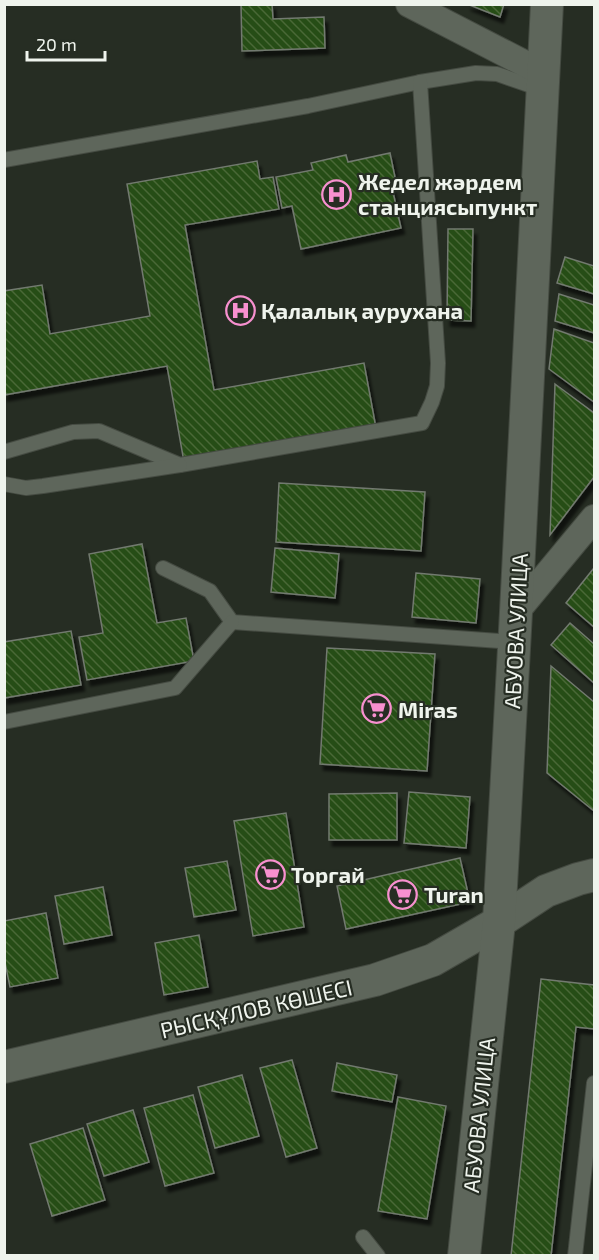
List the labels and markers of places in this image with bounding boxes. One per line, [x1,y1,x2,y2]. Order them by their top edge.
place label: Жедел жәрдем станциясыпункт [358,168,537,219]
hospital icon: Жедел жәрдем станциясыпункт [321,178,353,210]
hospital icon: Қалалық аурухана [224,294,256,326]
place label: Қалалық аурухана [261,297,463,323]
supermarket icon: Miras [361,693,393,725]
place label: Miras [398,696,458,722]
supermarket icon: Торгай [254,858,286,890]
place label: Торгай [291,861,365,887]
supermarket icon: Turan [387,878,419,910]
place label: Turan [424,881,484,907]

